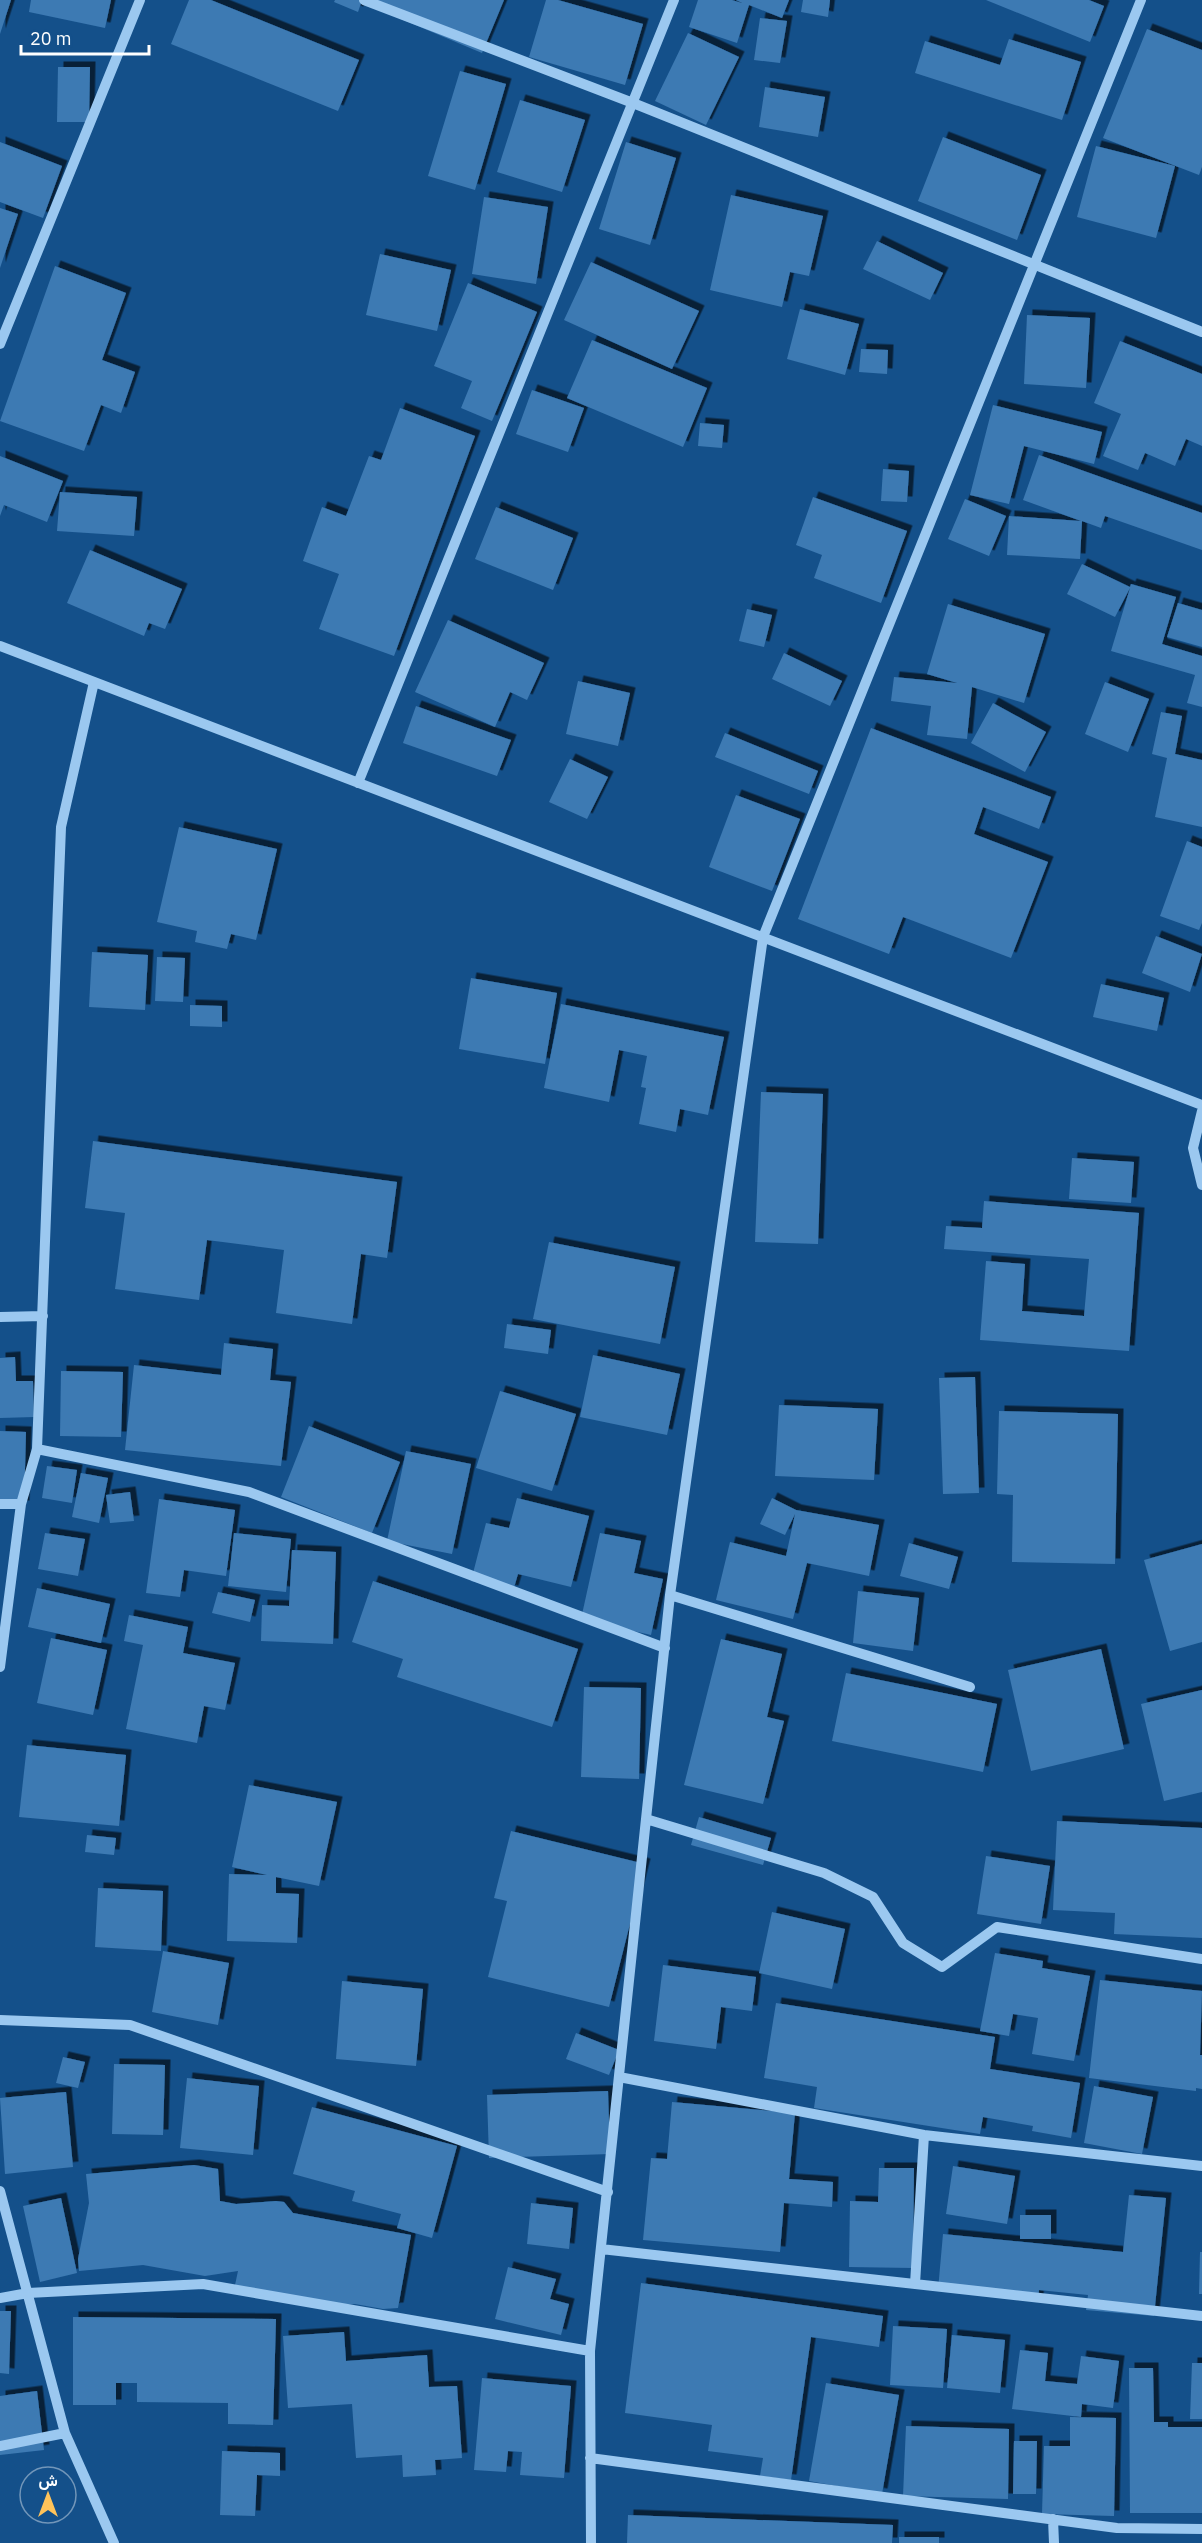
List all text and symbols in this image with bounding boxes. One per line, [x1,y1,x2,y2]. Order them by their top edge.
scale bar [21,18,148,56]
text: 20 m [30,27,72,50]
north arrow [18,2465,78,2525]
text: ش [38,2470,58,2490]

